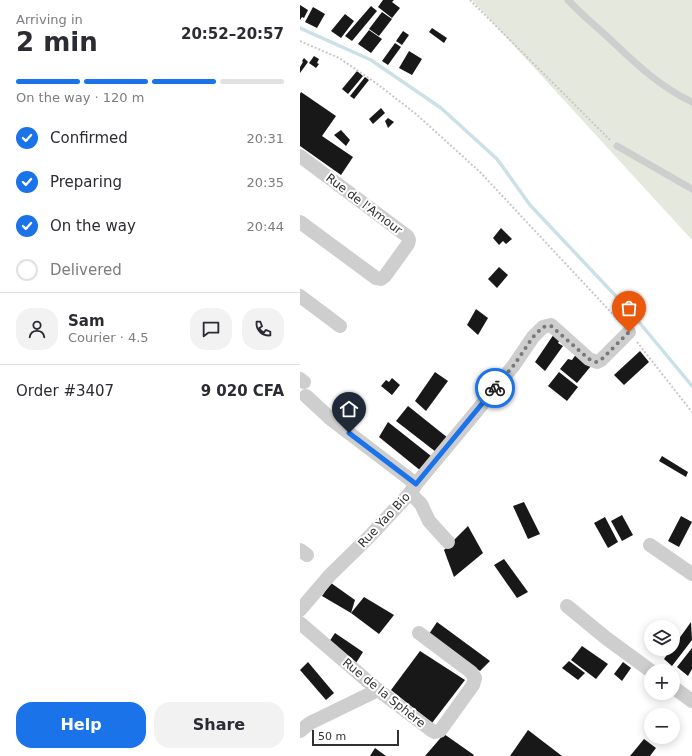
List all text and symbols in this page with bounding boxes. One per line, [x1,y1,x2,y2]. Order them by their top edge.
text: Arriving in [16,12,83,27]
text: 20:52–20:57 [181,25,284,43]
text: 2 min [16,27,98,57]
text: On the way · 120 m [16,90,144,105]
icon: check [16,127,38,149]
text: Confirmed [50,129,128,147]
text: 20:31 [247,131,284,146]
icon: check [16,171,38,193]
street label: Rue de l'Amour [323,171,405,237]
text: Preparing [50,173,122,191]
text: 20:35 [247,175,284,190]
icon: check [16,215,38,237]
text: On the way [50,217,136,235]
text: 20:44 [247,219,284,234]
text: Delivered [50,261,122,279]
pin [612,291,646,332]
icon: bag [618,297,640,319]
button: person [16,308,58,350]
button: chat [190,308,232,350]
button: phone [242,308,284,350]
text: Sam [68,312,105,330]
text: Courier · 4.5 [68,330,149,345]
courier [475,368,515,408]
icon: bike [484,377,506,399]
text: Order #3407 [16,382,114,400]
text: 9 020 CFA [201,382,284,400]
pin [332,392,366,433]
icon: home [338,398,360,420]
street label: Rue Yao Bio [355,490,413,550]
map controls [644,620,680,744]
button: layers [644,620,680,656]
street label: Rue de la Sphère [340,655,428,731]
button: + [644,664,680,700]
button: Help [16,702,146,748]
button: Share [154,702,284,748]
button: − [644,708,680,744]
scale bar [312,728,399,747]
text: 50 m [318,730,346,743]

